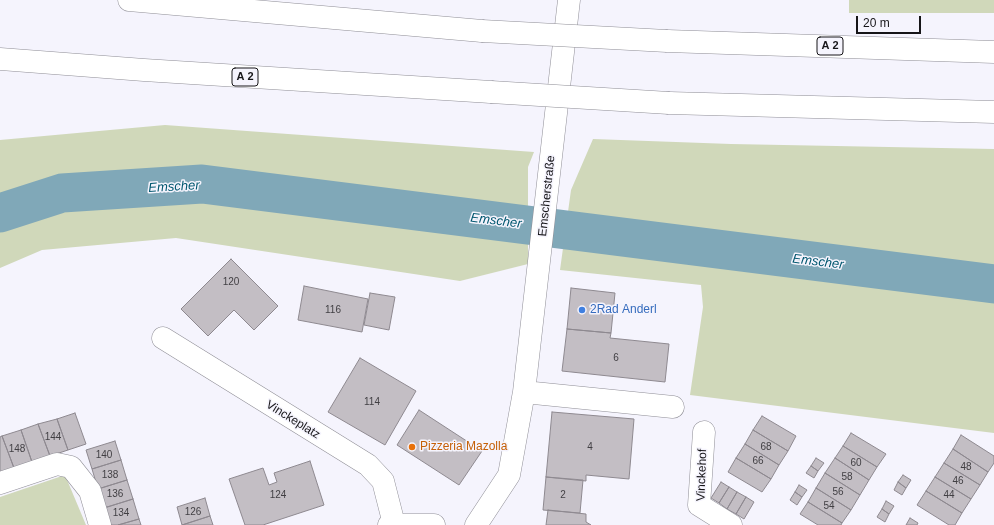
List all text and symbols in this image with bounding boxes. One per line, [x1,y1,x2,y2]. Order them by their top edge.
scale bar [858,8,923,34]
text: 20 m [863,16,890,30]
road number: A 2 [817,37,843,55]
road number: A 2 [232,68,258,86]
street label: Emscherstraße [536,155,558,237]
water label: Emscher [148,178,200,196]
water label: Emscher [470,210,522,232]
water label: Emscher [792,251,844,273]
house number: 120 [223,276,239,288]
place label: 2Rad Anderl [590,303,657,317]
house number: 116 [325,304,341,316]
marker: 2Rad Anderl [577,305,587,315]
house number: 6 [613,352,619,364]
house number: 114 [364,396,380,408]
street label: Vinckeplatz [263,398,323,442]
house number: 144 [45,431,61,443]
place label: Pizzeria Mazolla [420,440,507,454]
house number: 4 [587,441,593,453]
house number: 68 [760,441,772,453]
marker: Pizzeria Mazolla [407,442,417,452]
house number: 148 [9,443,25,455]
house number: 140 [96,449,112,461]
street label: Vinckehof [694,449,710,501]
house number: 66 [752,455,764,467]
house number: 60 [850,457,862,469]
house number: 48 [960,461,972,473]
house number: 138 [102,469,118,481]
house number: 58 [841,471,853,483]
house number: 46 [952,475,964,487]
house number: 56 [832,486,844,498]
house number: 136 [107,488,123,500]
house number: 124 [270,489,286,501]
house number: 2 [560,489,566,501]
house number: 44 [943,489,955,501]
house number: 54 [823,500,835,512]
house number: 126 [185,506,201,518]
house number: 134 [113,507,129,519]

